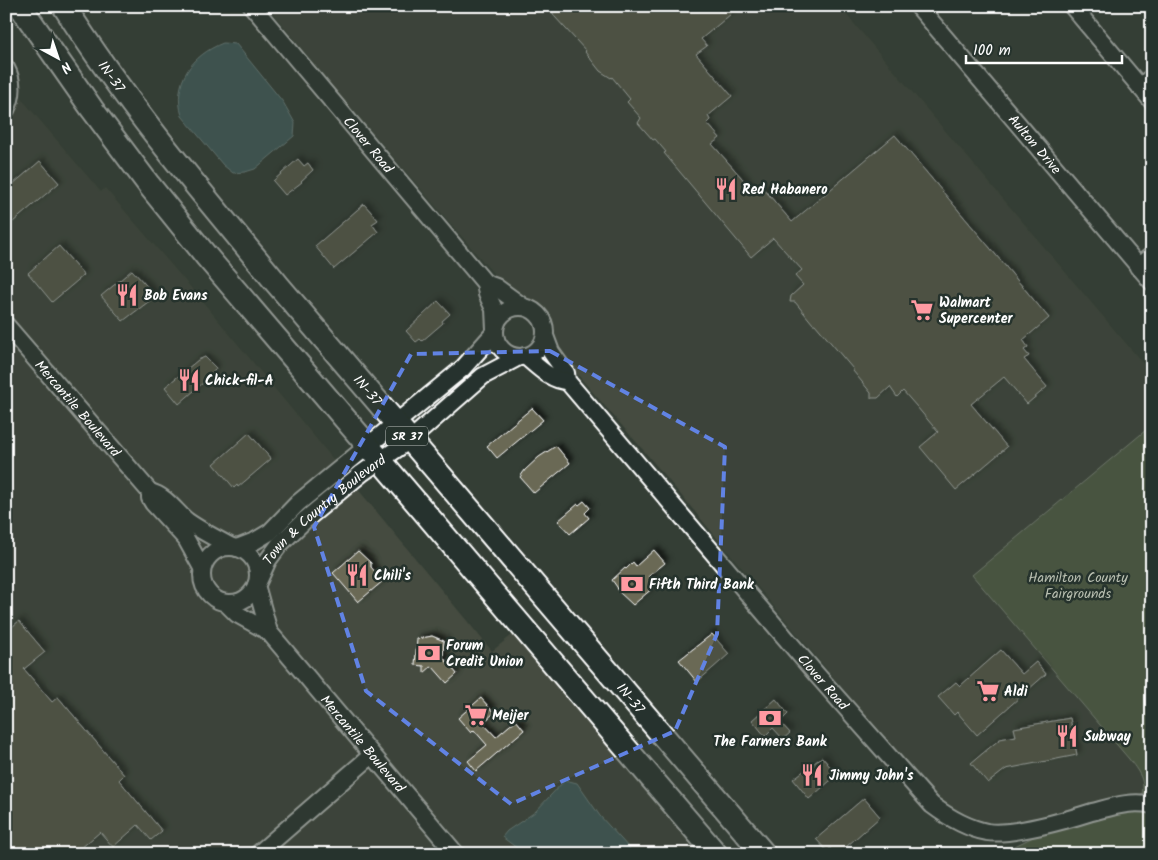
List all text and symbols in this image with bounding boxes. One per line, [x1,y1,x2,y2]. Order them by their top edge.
north arrow [32,32,82,82]
scale bar [966,32,1122,64]
text: 100 m [973,39,1011,63]
text: N [55,56,76,79]
street label: IN-37 [92,56,130,98]
street label: Aulton Drive [1002,110,1067,180]
street label: Clover Road [337,112,399,179]
restaurant icon: Red Habanero [713,176,739,202]
place label: Red Habanero [742,179,828,201]
restaurant icon: Bob Evans [114,282,140,308]
place label: Bob Evans [144,285,208,307]
place label: Walmart Supercenter [939,292,1014,330]
supermarket icon: Walmart Supercenter [909,297,935,323]
street label: Mercantile Boulevard [29,355,126,463]
restaurant icon: Chick-fil-A [176,367,202,393]
place label: Chick-fil-A [205,370,274,392]
street label: IN-37 [347,370,387,411]
road number: SR 37 [386,426,428,446]
street label: Town & Country Boulevard [258,449,392,570]
restaurant icon: Chili's [344,562,370,588]
place label: Chili's [374,565,412,587]
park label: Hamilton County Fairgrounds [1028,567,1128,605]
bank icon: Fifth Third Bank [619,571,645,597]
place label: Fifth Third Bank [649,574,755,596]
place label: Forum Credit Union [446,635,524,673]
bank icon: Forum Credit Union [416,640,442,666]
street label: Clover Road [791,649,854,716]
street label: IN-37 [610,678,650,719]
supermarket icon: Aldi [975,678,1001,704]
place label: Aldi [1004,681,1028,703]
street label: Mercantile Boulevard [314,690,411,799]
supermarket icon: Meijer [463,702,489,728]
place label: Meijer [492,705,530,727]
bank icon: The Farmers Bank [757,705,783,731]
restaurant icon: Subway [1054,723,1080,749]
place label: Subway [1084,726,1132,748]
place label: The Farmers Bank [713,731,828,753]
restaurant icon: Jimmy John's [799,762,825,788]
place label: Jimmy John's [829,765,914,787]

